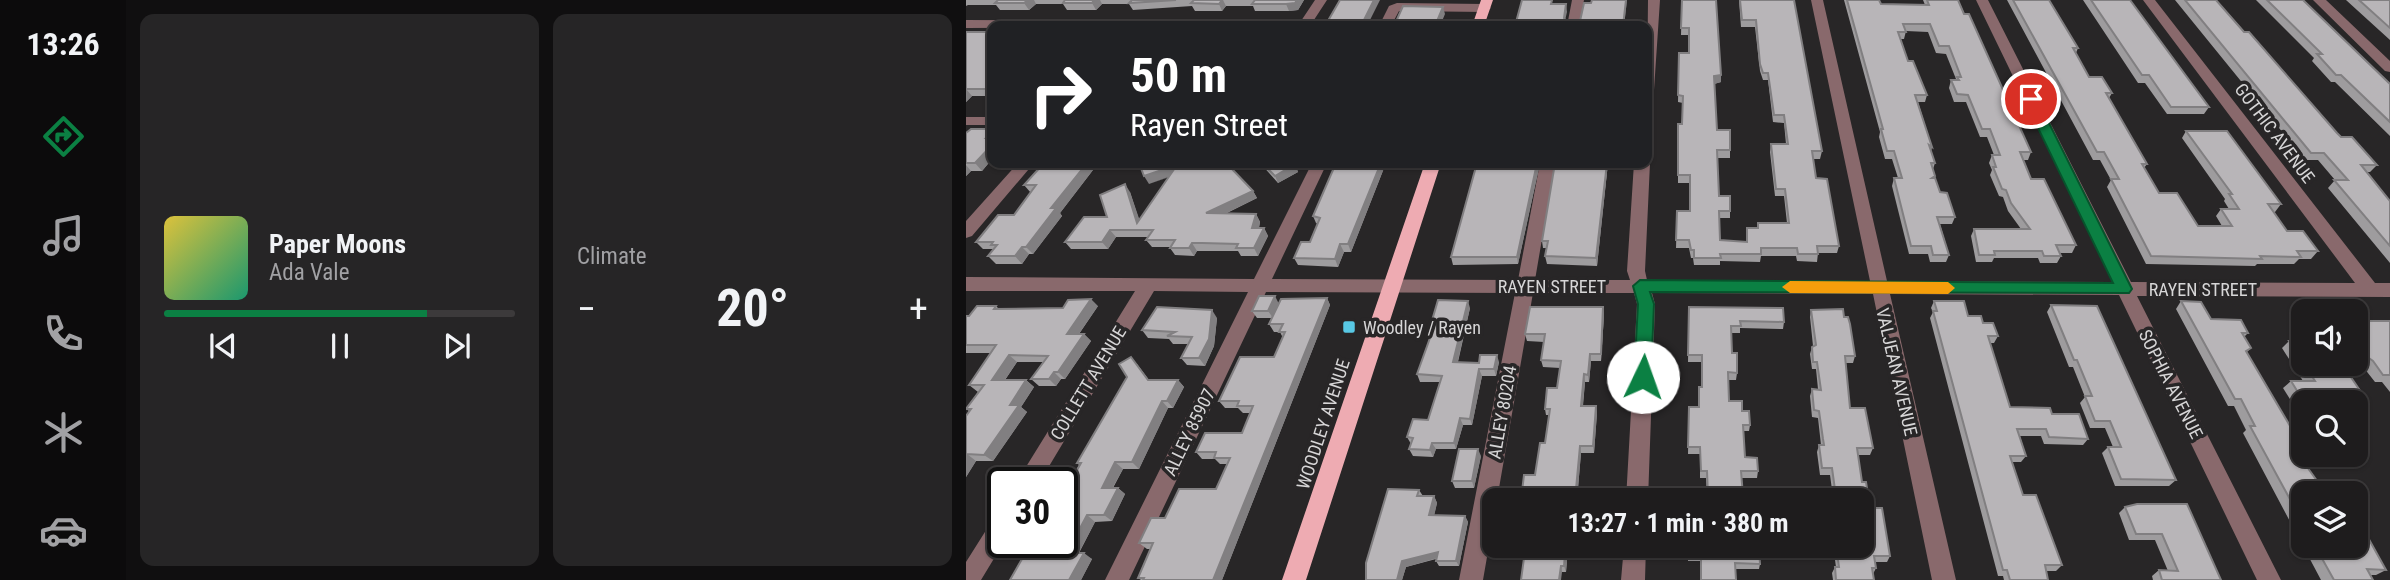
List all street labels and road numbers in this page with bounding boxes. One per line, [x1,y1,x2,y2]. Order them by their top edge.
street label: GOTHIC AVENUE [2231,79,2319,187]
street label: RAYEN STREET [1498,276,1606,297]
street label: RAYEN STREET [2149,279,2257,300]
street label: VALJEAN AVENUE [1872,306,1922,438]
street label: COLLETT AVENUE [1046,322,1130,444]
street label: SOPHIA AVENUE [2135,326,2207,442]
street label: WOODLEY AVENUE [1292,356,1354,492]
street label: ALLEY 80204 [1483,364,1521,460]
street label: ALLEY 85907 [1159,385,1219,479]

